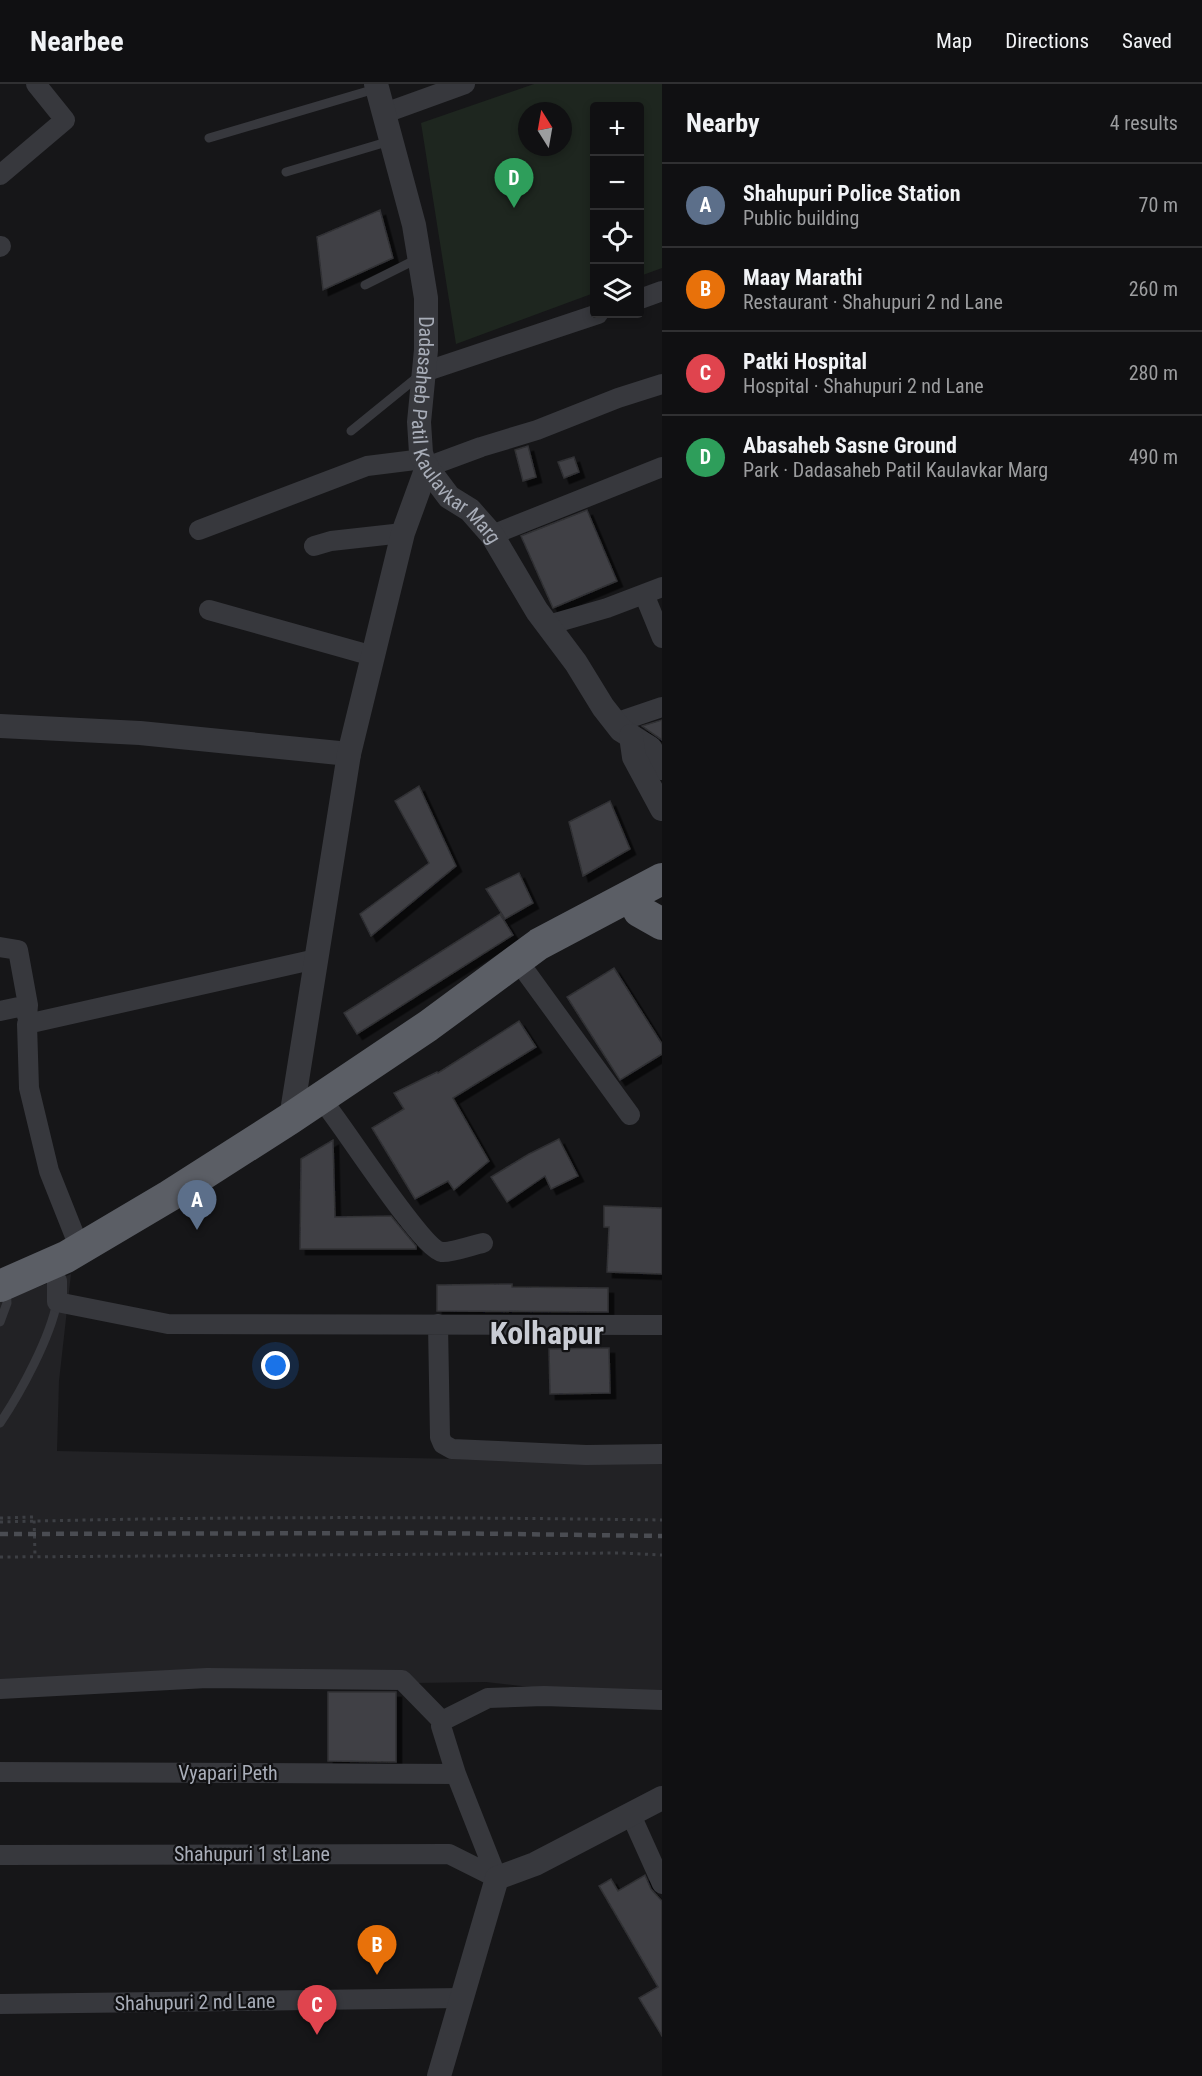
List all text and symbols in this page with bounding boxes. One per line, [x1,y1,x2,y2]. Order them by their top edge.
text: Nearbee [30,25,124,58]
text: Map [936,29,972,53]
text: Directions [1005,29,1089,53]
text: Saved [1122,29,1172,53]
north arrow [518,102,572,156]
map controls [590,102,644,318]
button: + [590,102,644,156]
text: Nearby [686,108,760,138]
text: 4 results [1110,111,1178,135]
button: − [590,156,644,210]
pin: D [494,158,534,208]
text: Shahupuri Police Station [743,181,960,206]
text: A [700,193,711,217]
text: 70 m [1139,193,1178,217]
text: Public building [743,206,859,230]
button: locate [590,210,644,264]
button: layers [590,264,644,318]
text: Maay Marathi [743,265,863,290]
text: B [700,277,711,301]
text: 260 m [1129,277,1178,301]
text: Restaurant · Shahupuri 2 nd Lane [743,290,1003,314]
street label: Dadasaheb Patil Kaulavkar Marg [407,316,506,548]
text: Patki Hospital [743,349,867,374]
text: C [700,361,711,385]
text: 280 m [1129,361,1178,385]
text: Hospital · Shahupuri 2 nd Lane [743,374,984,398]
text: Abasaheb Sasne Ground [743,433,957,458]
text: D [700,445,711,469]
text: 490 m [1129,445,1178,469]
text: Park · Dadasaheb Patil Kaulavkar Marg [743,458,1048,482]
pin: A [178,1180,216,1230]
district label: Kolhapur [490,1314,604,1352]
your location [261,1351,290,1380]
street label: Vyapari Peth [178,1761,278,1785]
street label: Shahupuri 1 st Lane [174,1842,330,1866]
pin: B [358,1926,397,1975]
pin: C [298,1986,336,2035]
street label: Shahupuri 2 nd Lane [115,1989,275,2015]

